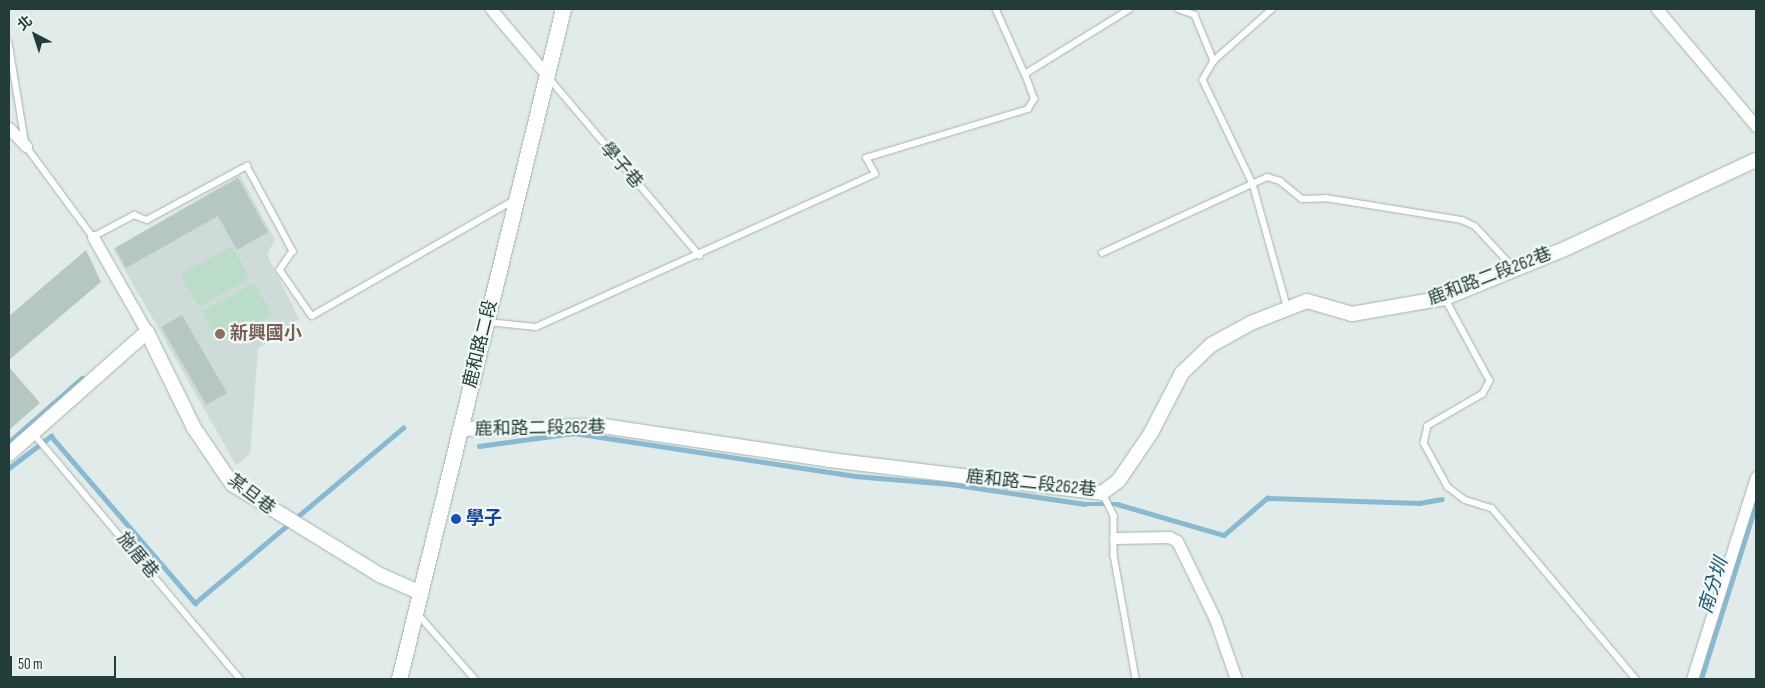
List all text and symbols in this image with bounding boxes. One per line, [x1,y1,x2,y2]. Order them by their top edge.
north arrow [10,10,60,60]
text: 北 [14,12,36,34]
street label: 學子巷 [595,139,647,193]
street label: 鹿和路二段262巷 [1425,243,1555,311]
street label: 鹿和路二段 [460,298,502,390]
place label: 新興國小 [230,323,302,345]
marker: 新興國小 [214,328,226,340]
street label: 鹿和路二段262巷 [474,417,606,441]
street label: 鹿和路二段262巷 [965,466,1097,502]
street label: 某旦巷 [223,470,279,520]
place label: 學子 [466,508,502,530]
marker: 學子 [450,513,462,525]
street label: 施厝巷 [111,528,163,584]
water label: 南分圳 [1695,555,1733,617]
scale bar [12,646,119,678]
text: 50 m [18,655,43,674]

